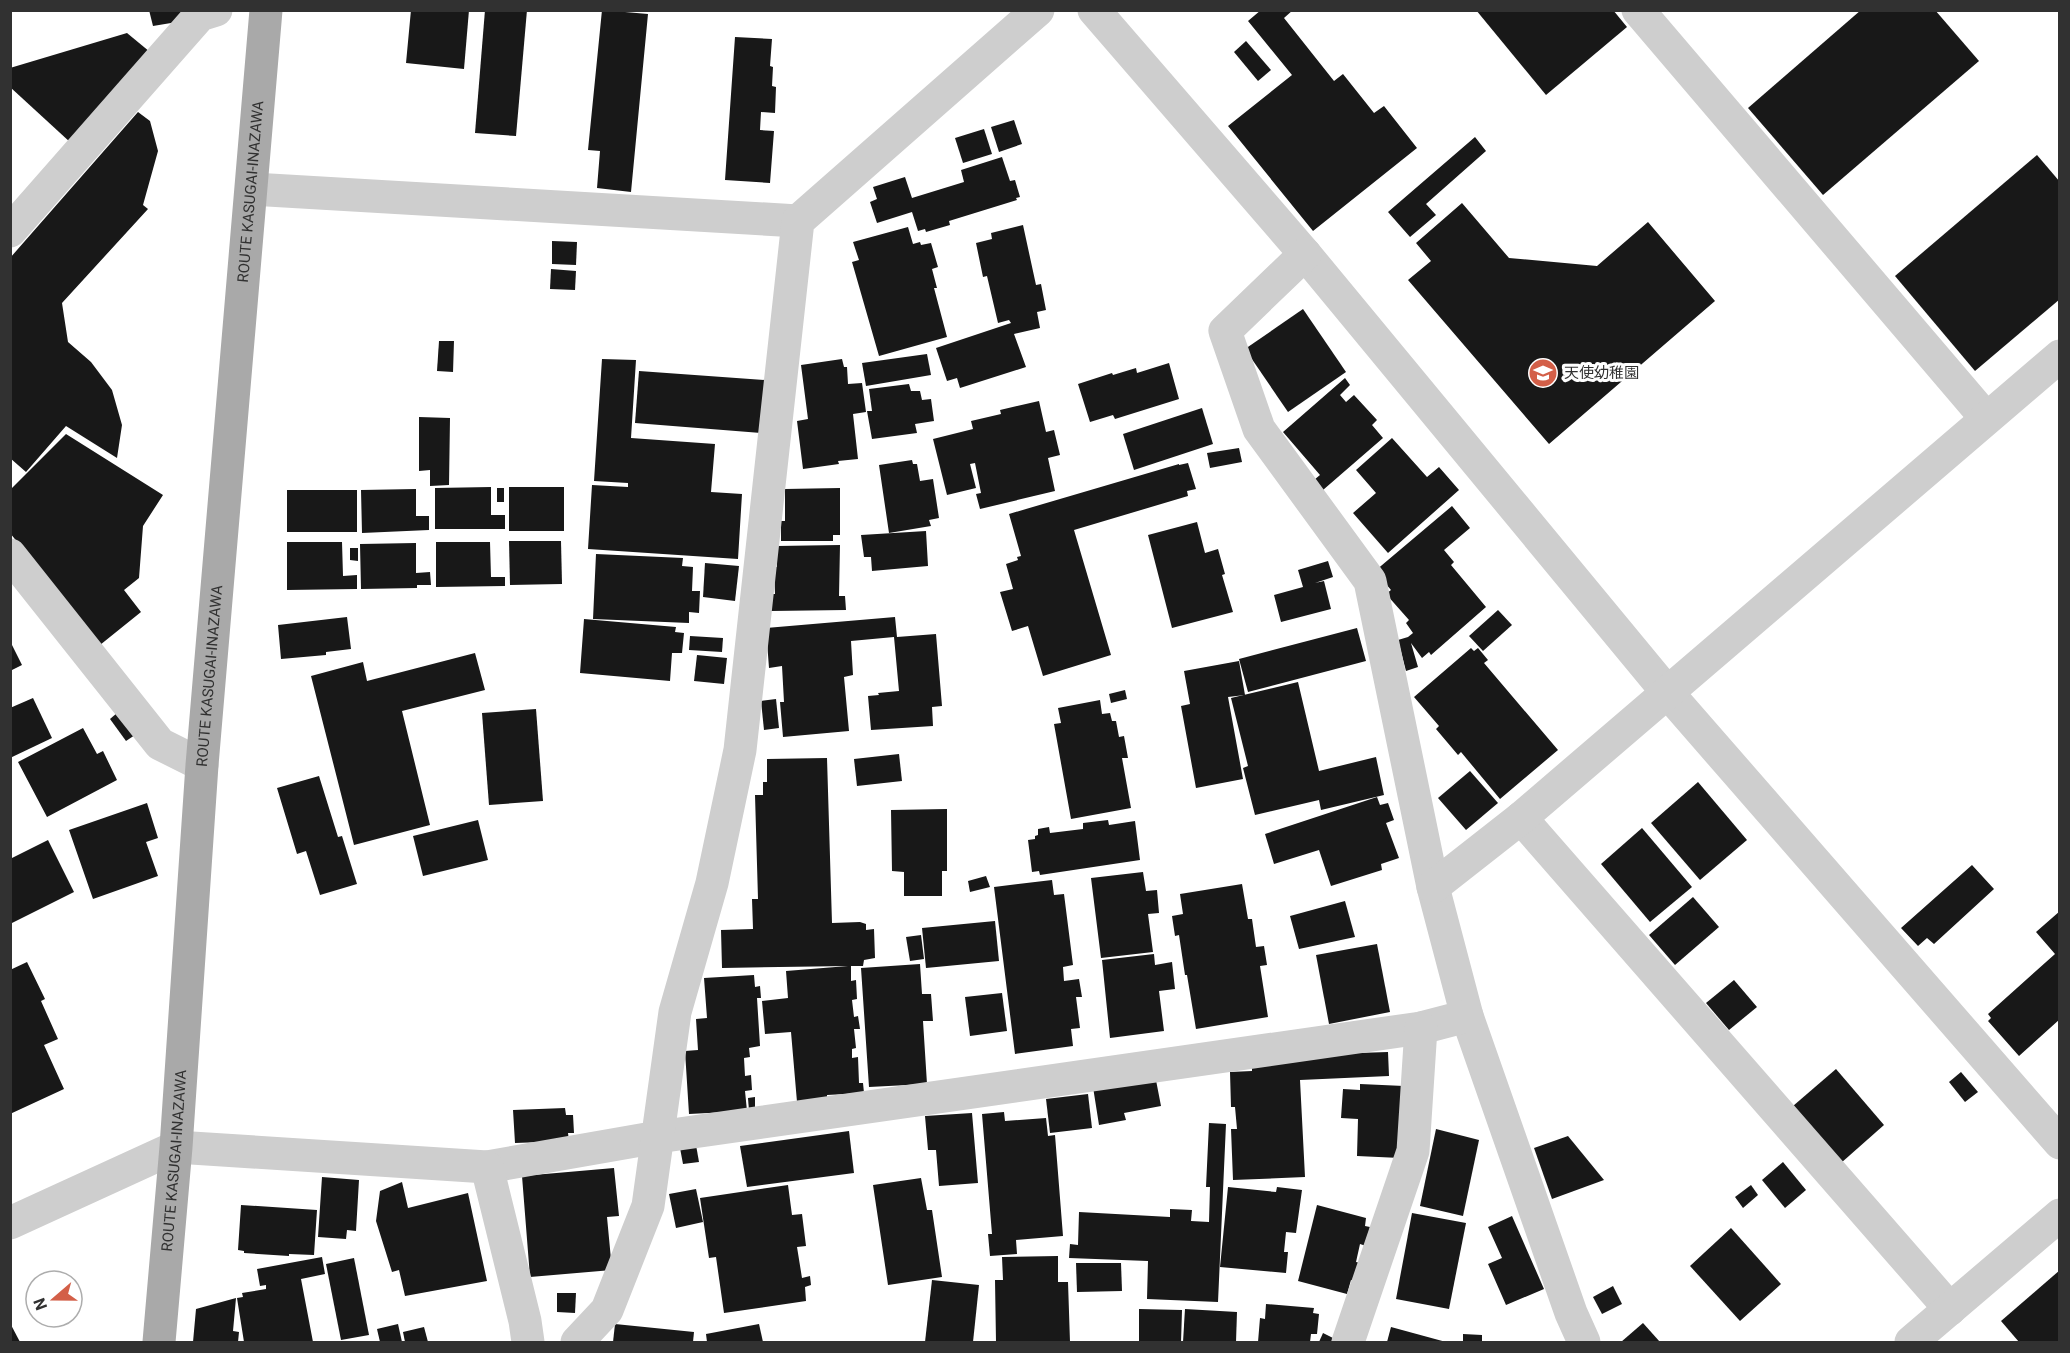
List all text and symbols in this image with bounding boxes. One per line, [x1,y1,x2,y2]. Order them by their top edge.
street label: ROUTE KASUGAI-INAZAWA [234,100,267,283]
school or university icon: 天使幼稚園 [1527,357,1559,389]
place label: 天使幼稚園 [1564,364,1639,382]
street label: ROUTE KASUGAI-INAZAWA [193,584,226,768]
street label: ROUTE KASUGAI-INAZAWA [158,1069,190,1252]
north arrow [24,1269,84,1329]
text: N [30,1295,51,1313]

